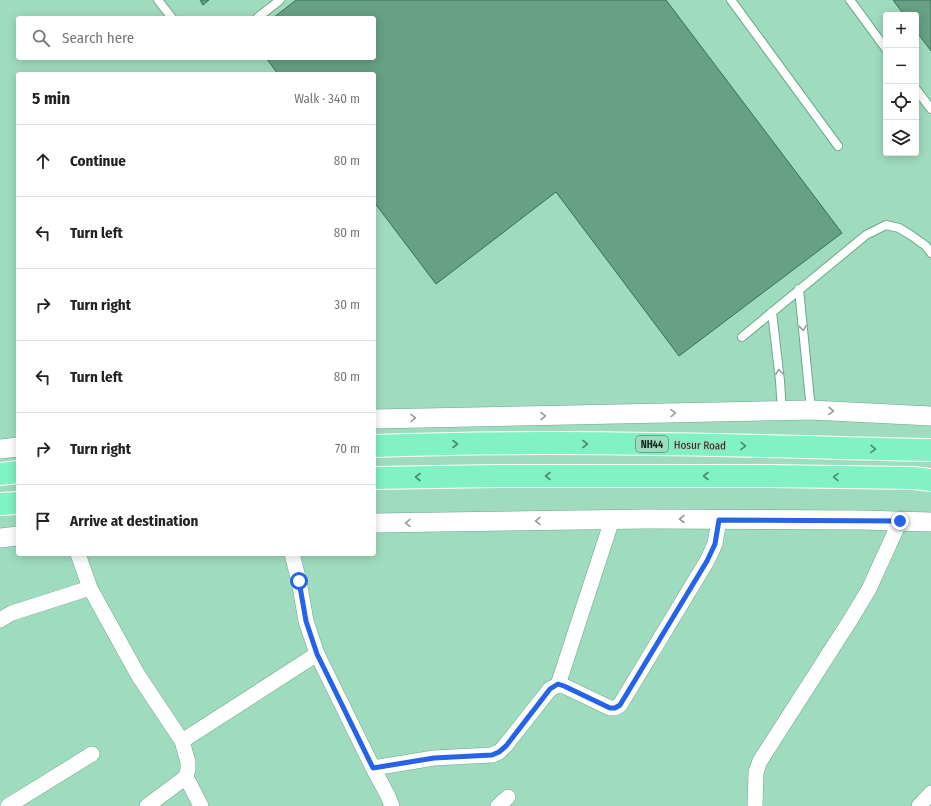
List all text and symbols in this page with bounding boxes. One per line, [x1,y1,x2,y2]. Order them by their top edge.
map controls [883,12,919,156]
button: + [883,12,919,48]
search box [16,16,376,60]
icon: search [30,27,52,49]
text: Search here [62,29,134,47]
button: − [883,48,919,84]
button: locate [883,84,919,120]
text: 5 min [32,88,70,109]
text: Walk · 340 m [294,91,360,106]
button: layers [883,120,919,156]
icon: ahead [32,150,54,172]
text: Continue [70,152,126,170]
text: 80 m [334,153,360,168]
icon: left [32,222,54,244]
text: Turn left [70,224,123,242]
text: 80 m [334,225,360,240]
icon: right [32,294,54,316]
text: Turn right [70,296,131,314]
text: 30 m [334,297,360,312]
one-way arrow [798,325,807,331]
icon: left [32,366,54,388]
text: Turn left [70,368,123,386]
text: 80 m [334,369,360,384]
one-way arrow [775,369,784,375]
one-way arrow [828,406,834,415]
one-way arrow [670,409,676,417]
one-way arrow [540,411,546,420]
one-way arrow [410,414,416,422]
road number: NH44 [636,436,668,452]
icon: right [32,438,54,460]
street label: Hosur Road [674,439,726,452]
text: Turn right [70,440,131,458]
one-way arrow [452,440,458,448]
one-way arrow [582,440,588,448]
text: 70 m [335,441,360,456]
one-way arrow [740,442,746,450]
one-way arrow [870,445,876,453]
one-way arrow [545,472,551,480]
one-way arrow [703,472,709,480]
one-way arrow [415,473,421,481]
one-way arrow [833,473,839,481]
icon: arrive [32,510,54,532]
text: Arrive at destination [70,512,198,530]
route end [891,512,909,530]
one-way arrow [679,515,685,523]
one-way arrow [535,517,541,525]
one-way arrow [405,519,411,527]
route start [290,572,308,590]

